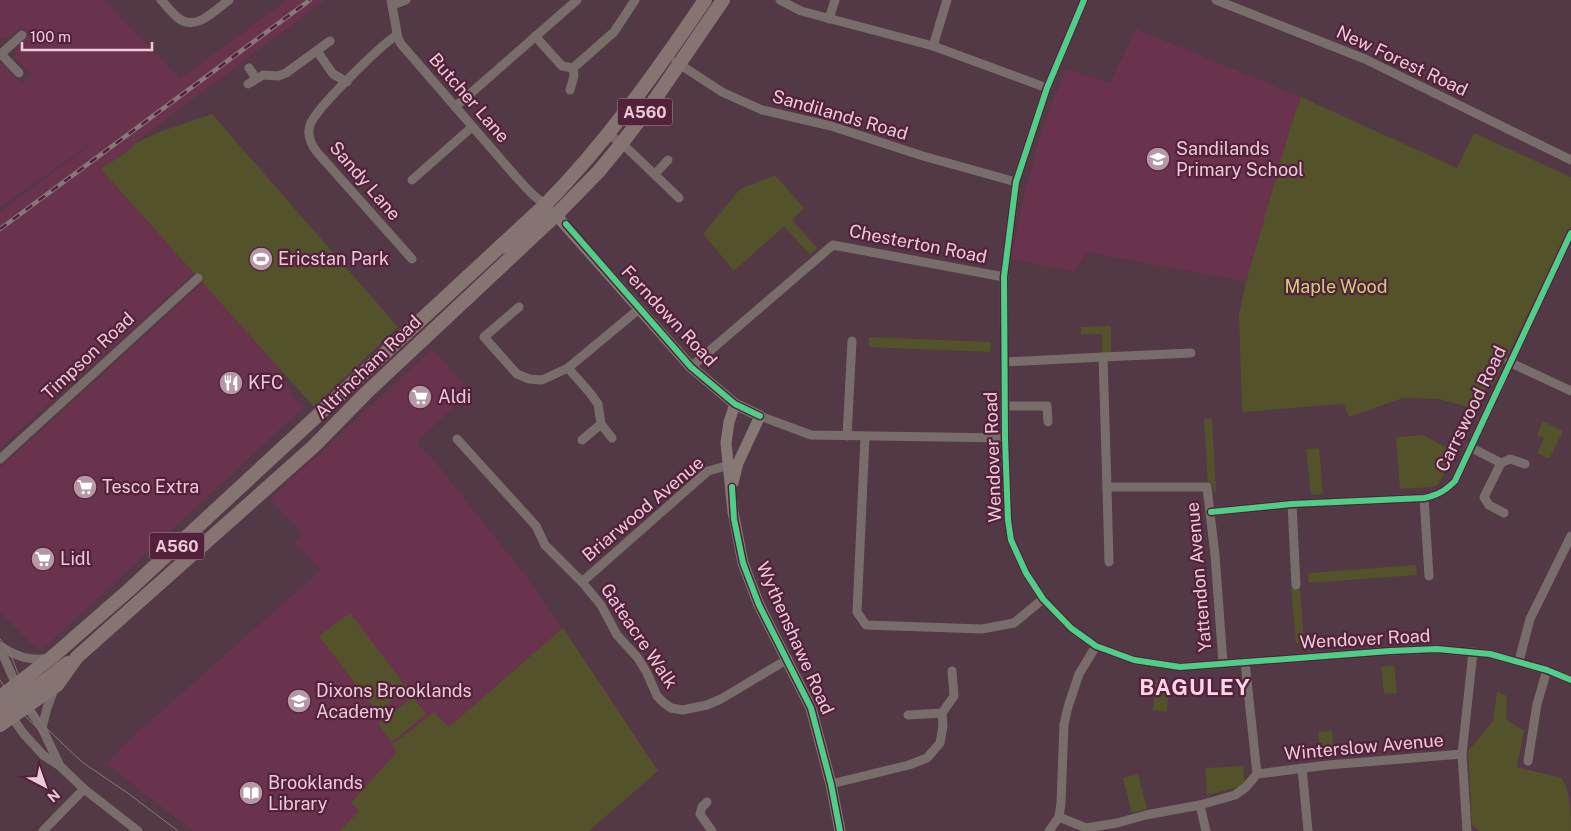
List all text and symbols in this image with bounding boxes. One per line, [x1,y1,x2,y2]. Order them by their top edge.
scale bar [22,20,152,52]
street label: New Forest Road [1333,21,1471,100]
text: 100 m [30,28,71,45]
street label: Butcher Lane [425,49,514,147]
street label: Sandilands Road [770,85,910,144]
road number: A560 [618,98,672,125]
street label: Sandy Lane [325,137,405,224]
place label: Sandilands Primary School [1176,138,1304,180]
school or university icon: Sandilands Primary School [1145,146,1171,172]
street label: Chesterton Road [847,220,989,267]
sports icon: Ericstan Park [248,246,274,272]
place label: Ericstan Park [278,248,389,269]
street label: Ferndown Road [617,261,721,370]
park label: Maple Wood [1284,276,1388,297]
street label: Timpson Road [37,308,138,404]
street label: Altrincham Road [310,311,425,423]
street label: Carrswood Road [1431,342,1510,475]
restaurant icon: KFC [218,370,244,396]
place label: KFC [248,372,283,393]
supermarket icon: Aldi [407,384,433,410]
place label: Aldi [438,386,471,407]
street label: Wendover Road [980,391,1005,523]
street label: Briarwood Avenue [578,452,708,565]
supermarket icon: Tesco Extra [72,474,98,500]
place label: Tesco Extra [102,476,199,497]
street label: Yattendon Avenue [1181,501,1216,653]
road number: A560 [150,532,204,560]
supermarket icon: Lidl [30,546,56,572]
place label: Lidl [60,548,91,569]
street label: Wythenshawe Road [752,558,839,717]
street label: Gateacre Walk [597,579,682,692]
street label: Wendover Road [1299,625,1431,652]
district label: BAGULEY [1139,674,1251,700]
place label: Dixons Brooklands Academy [316,680,472,722]
school or university icon: Dixons Brooklands Academy [286,688,312,714]
street label: Winterslow Avenue [1283,729,1445,764]
north arrow [20,761,70,811]
place label: Brooklands Library [268,772,363,814]
library icon: Brooklands Library [238,780,264,806]
text: N [44,786,63,805]

